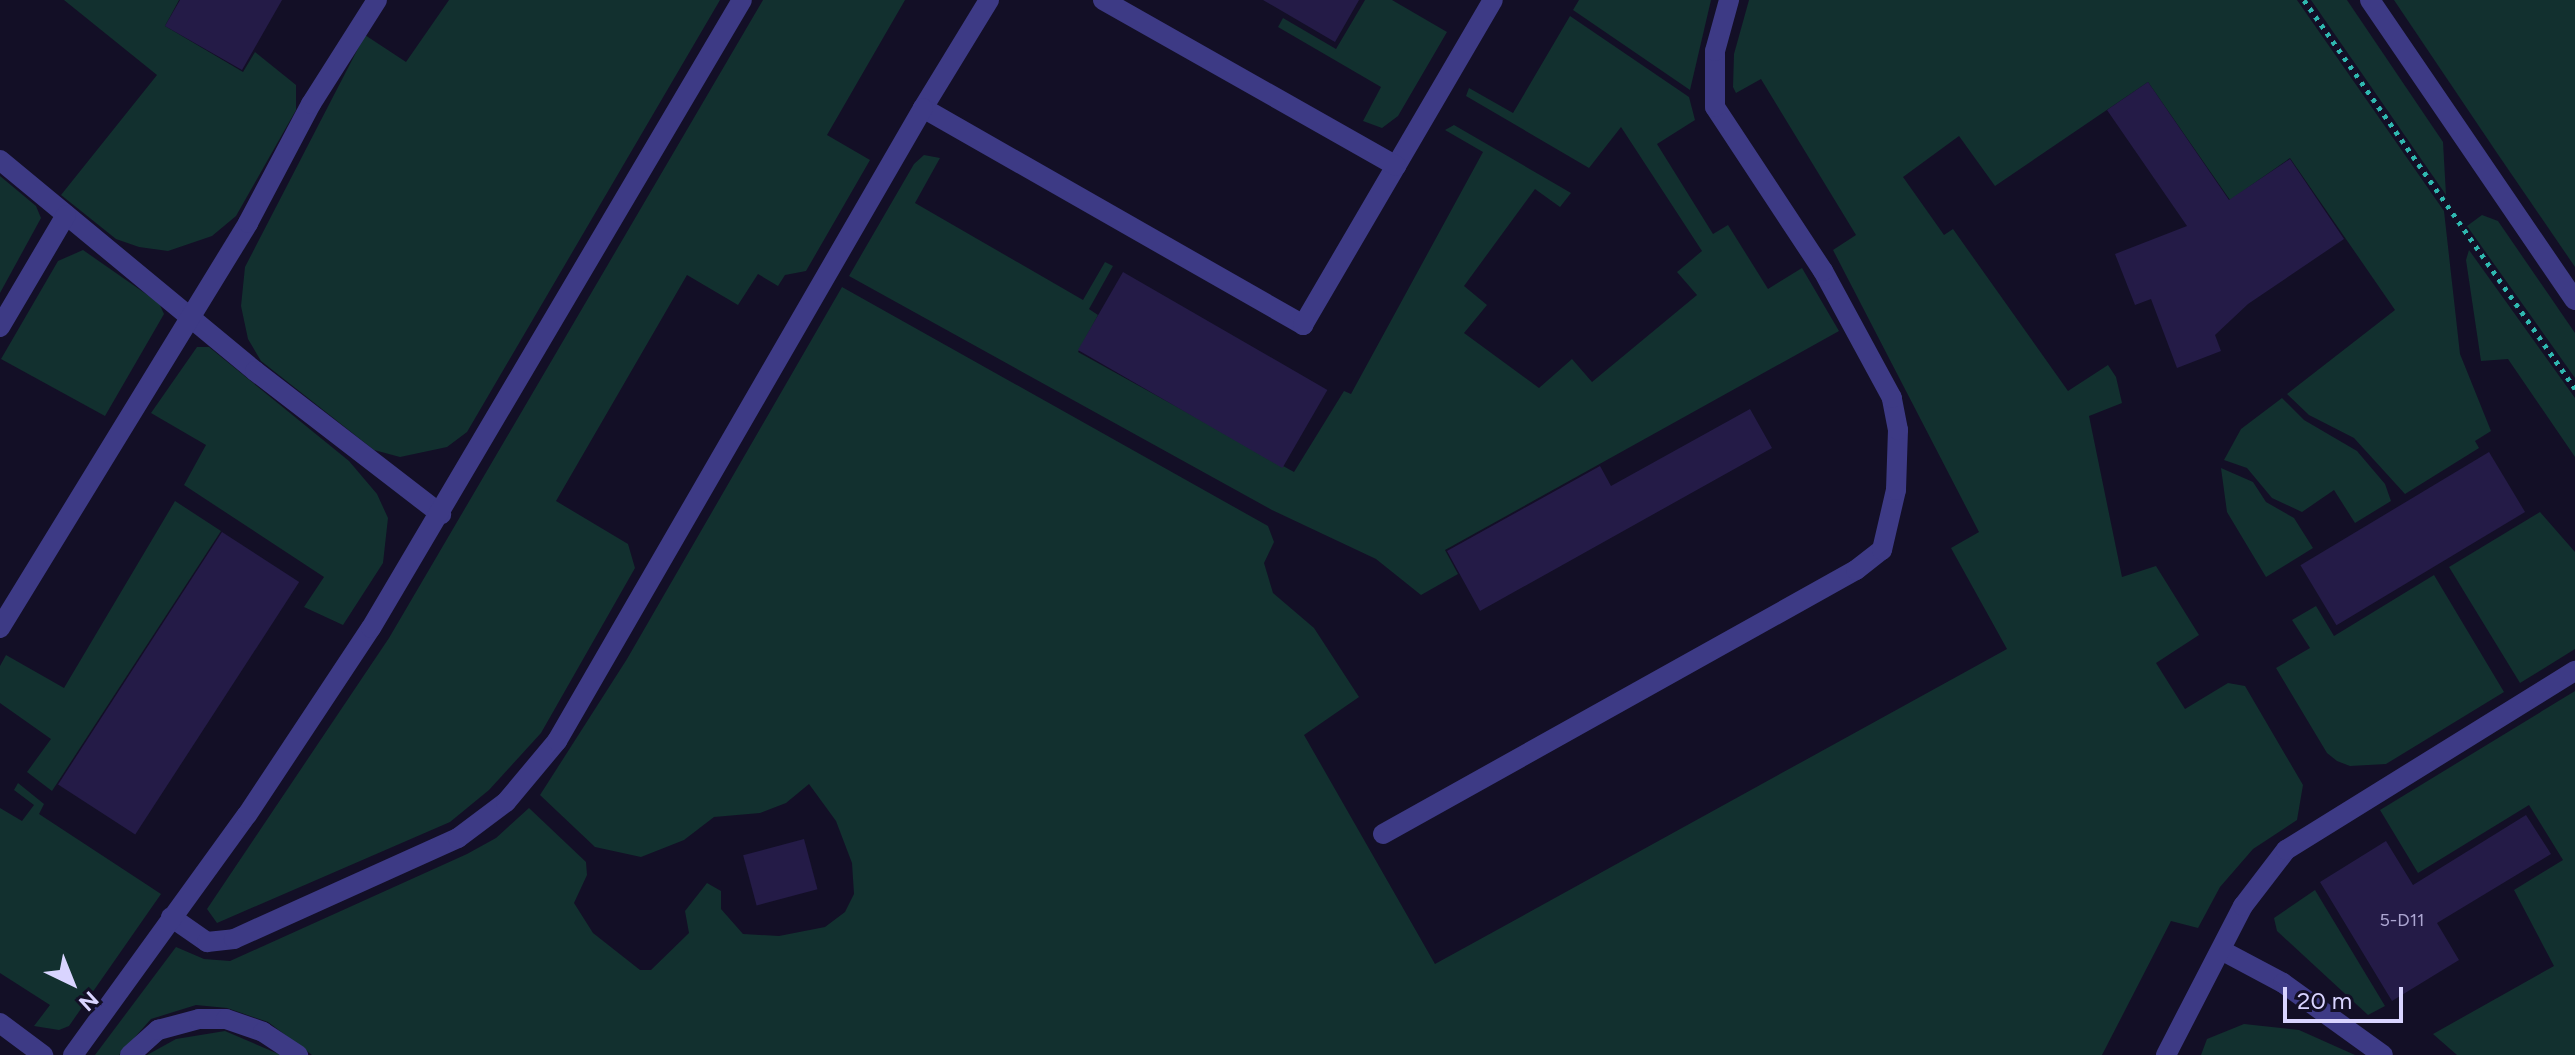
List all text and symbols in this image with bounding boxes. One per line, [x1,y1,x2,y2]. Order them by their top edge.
house number: 5-D11 [2379,909,2425,931]
north arrow [32,943,112,1023]
scale bar [2287,971,2407,1021]
text: N [73,985,104,1017]
text: 20 m [2297,986,2352,1015]

